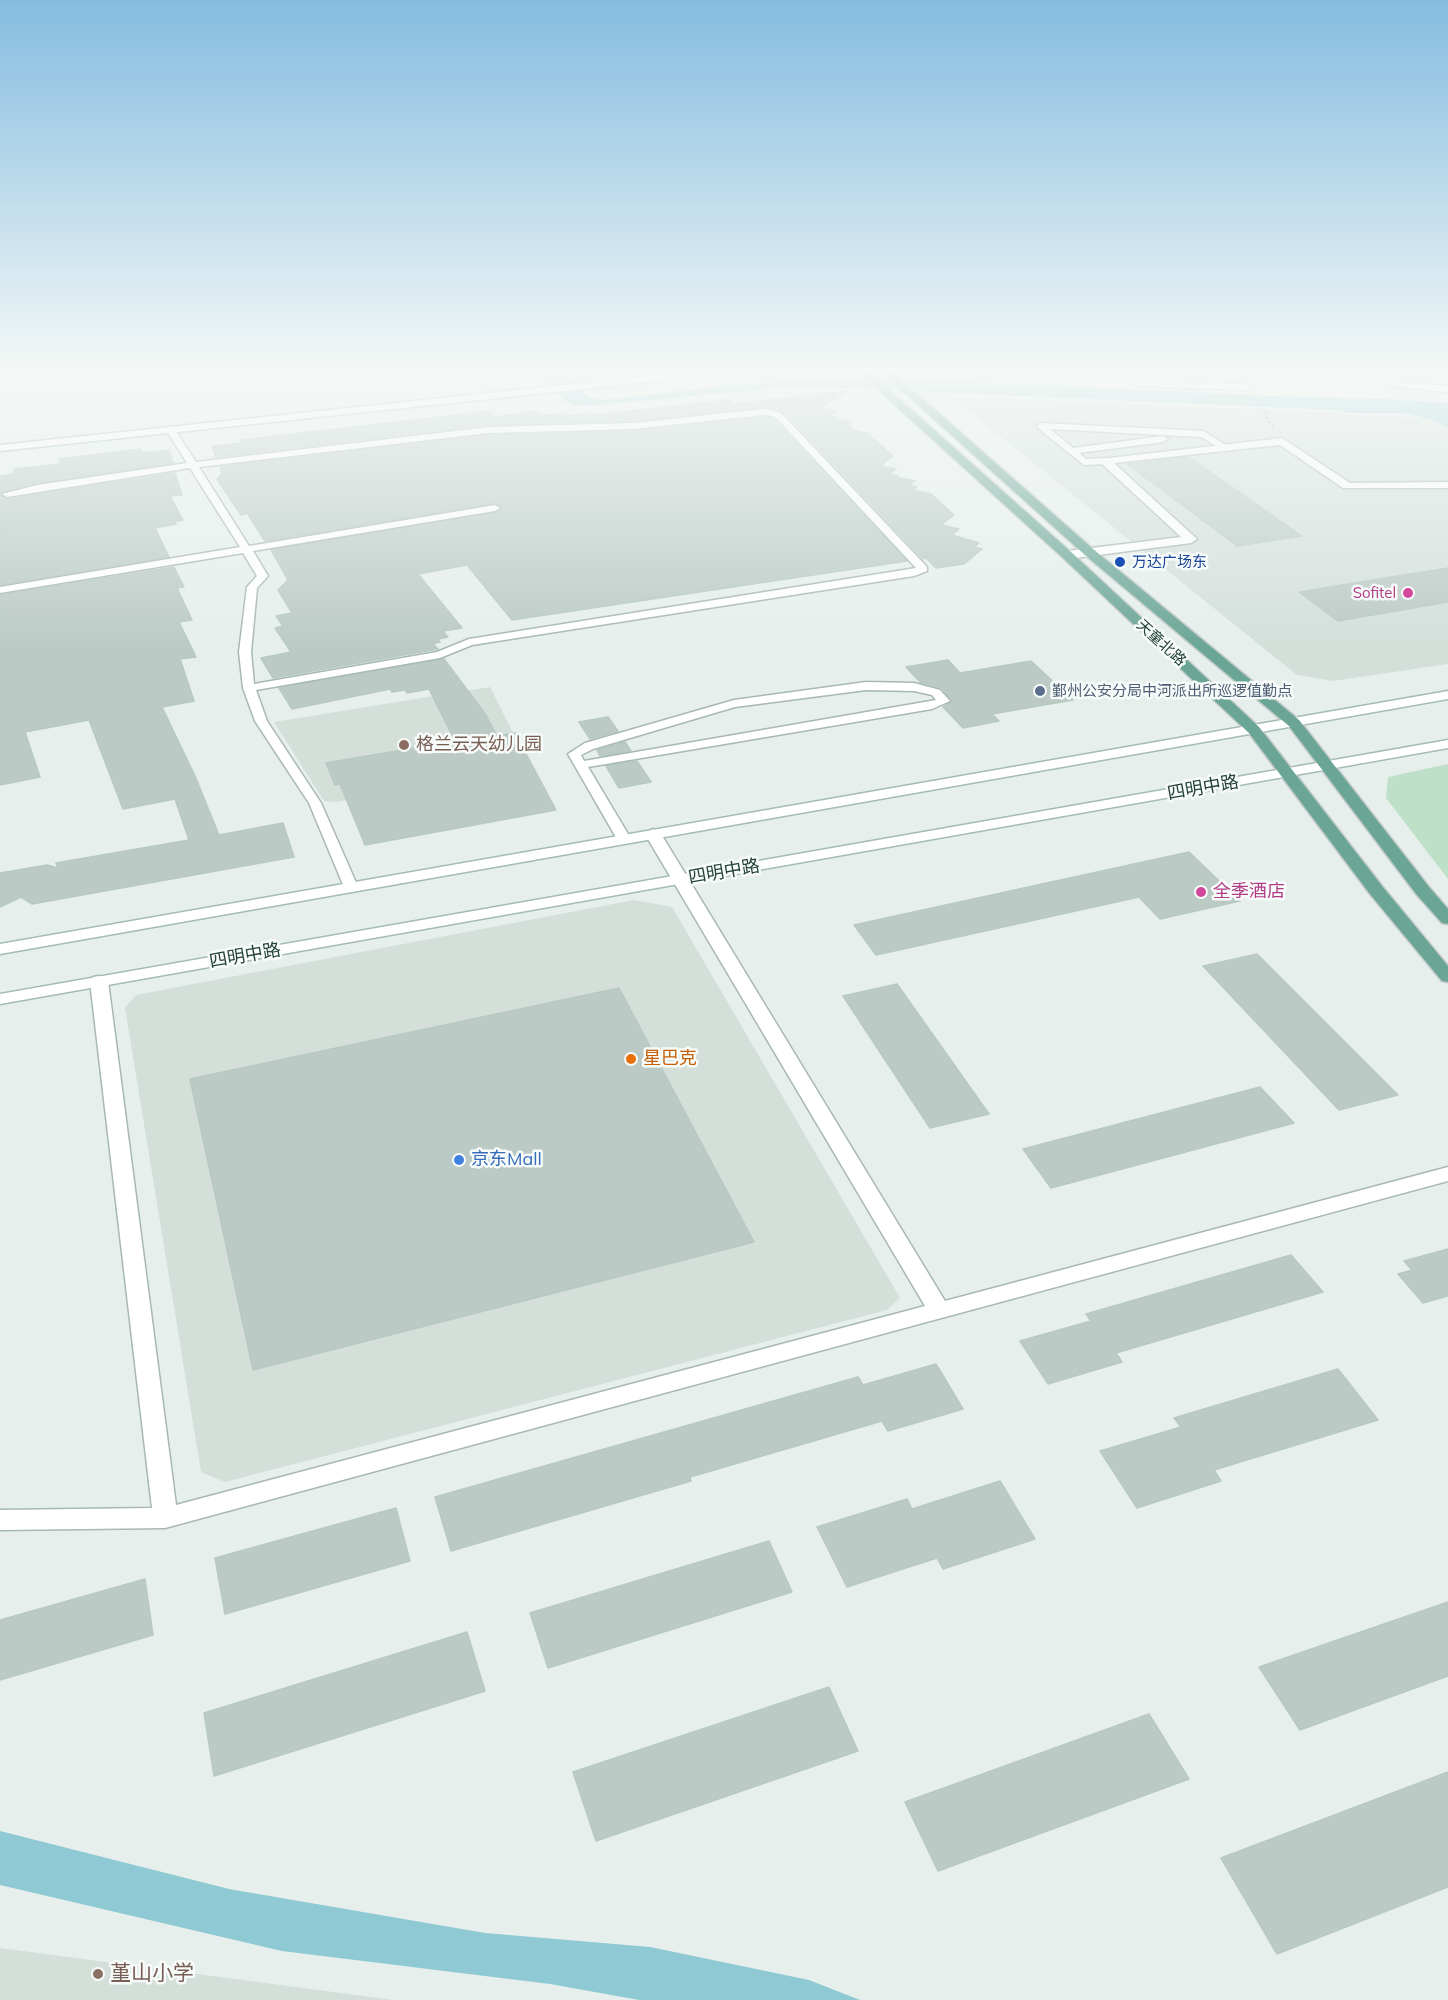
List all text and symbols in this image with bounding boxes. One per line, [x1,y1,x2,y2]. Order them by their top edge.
place label: 万达广场东 [1132,553,1207,571]
marker: 万达广场东 [1113,555,1127,569]
place label: Sofitel [1353,584,1396,602]
marker: Sofitel [1401,586,1415,600]
street label: 天童北路 [1133,616,1189,670]
place label: 鄞州公安分局中河派出所巡逻值勤点 [1052,682,1292,700]
marker: 鄞州公安分局中河派出所巡逻值勤点 [1033,684,1047,698]
place label: 格兰云天幼儿园 [416,734,542,756]
marker: 格兰云天幼儿园 [397,738,411,752]
street label: 四明中路 [1166,771,1240,805]
street label: 四明中路 [687,855,761,889]
place label: 全季酒店 [1213,881,1285,903]
marker: 全季酒店 [1194,885,1208,899]
street label: 四明中路 [208,939,282,973]
place label: 星巴克 [643,1048,697,1070]
marker: 星巴克 [624,1052,638,1066]
place label: 京东Mall [471,1149,542,1171]
marker: 京东Mall [452,1153,466,1167]
place label: 堇山小学 [110,1961,194,1987]
marker: 堇山小学 [91,1967,105,1981]

